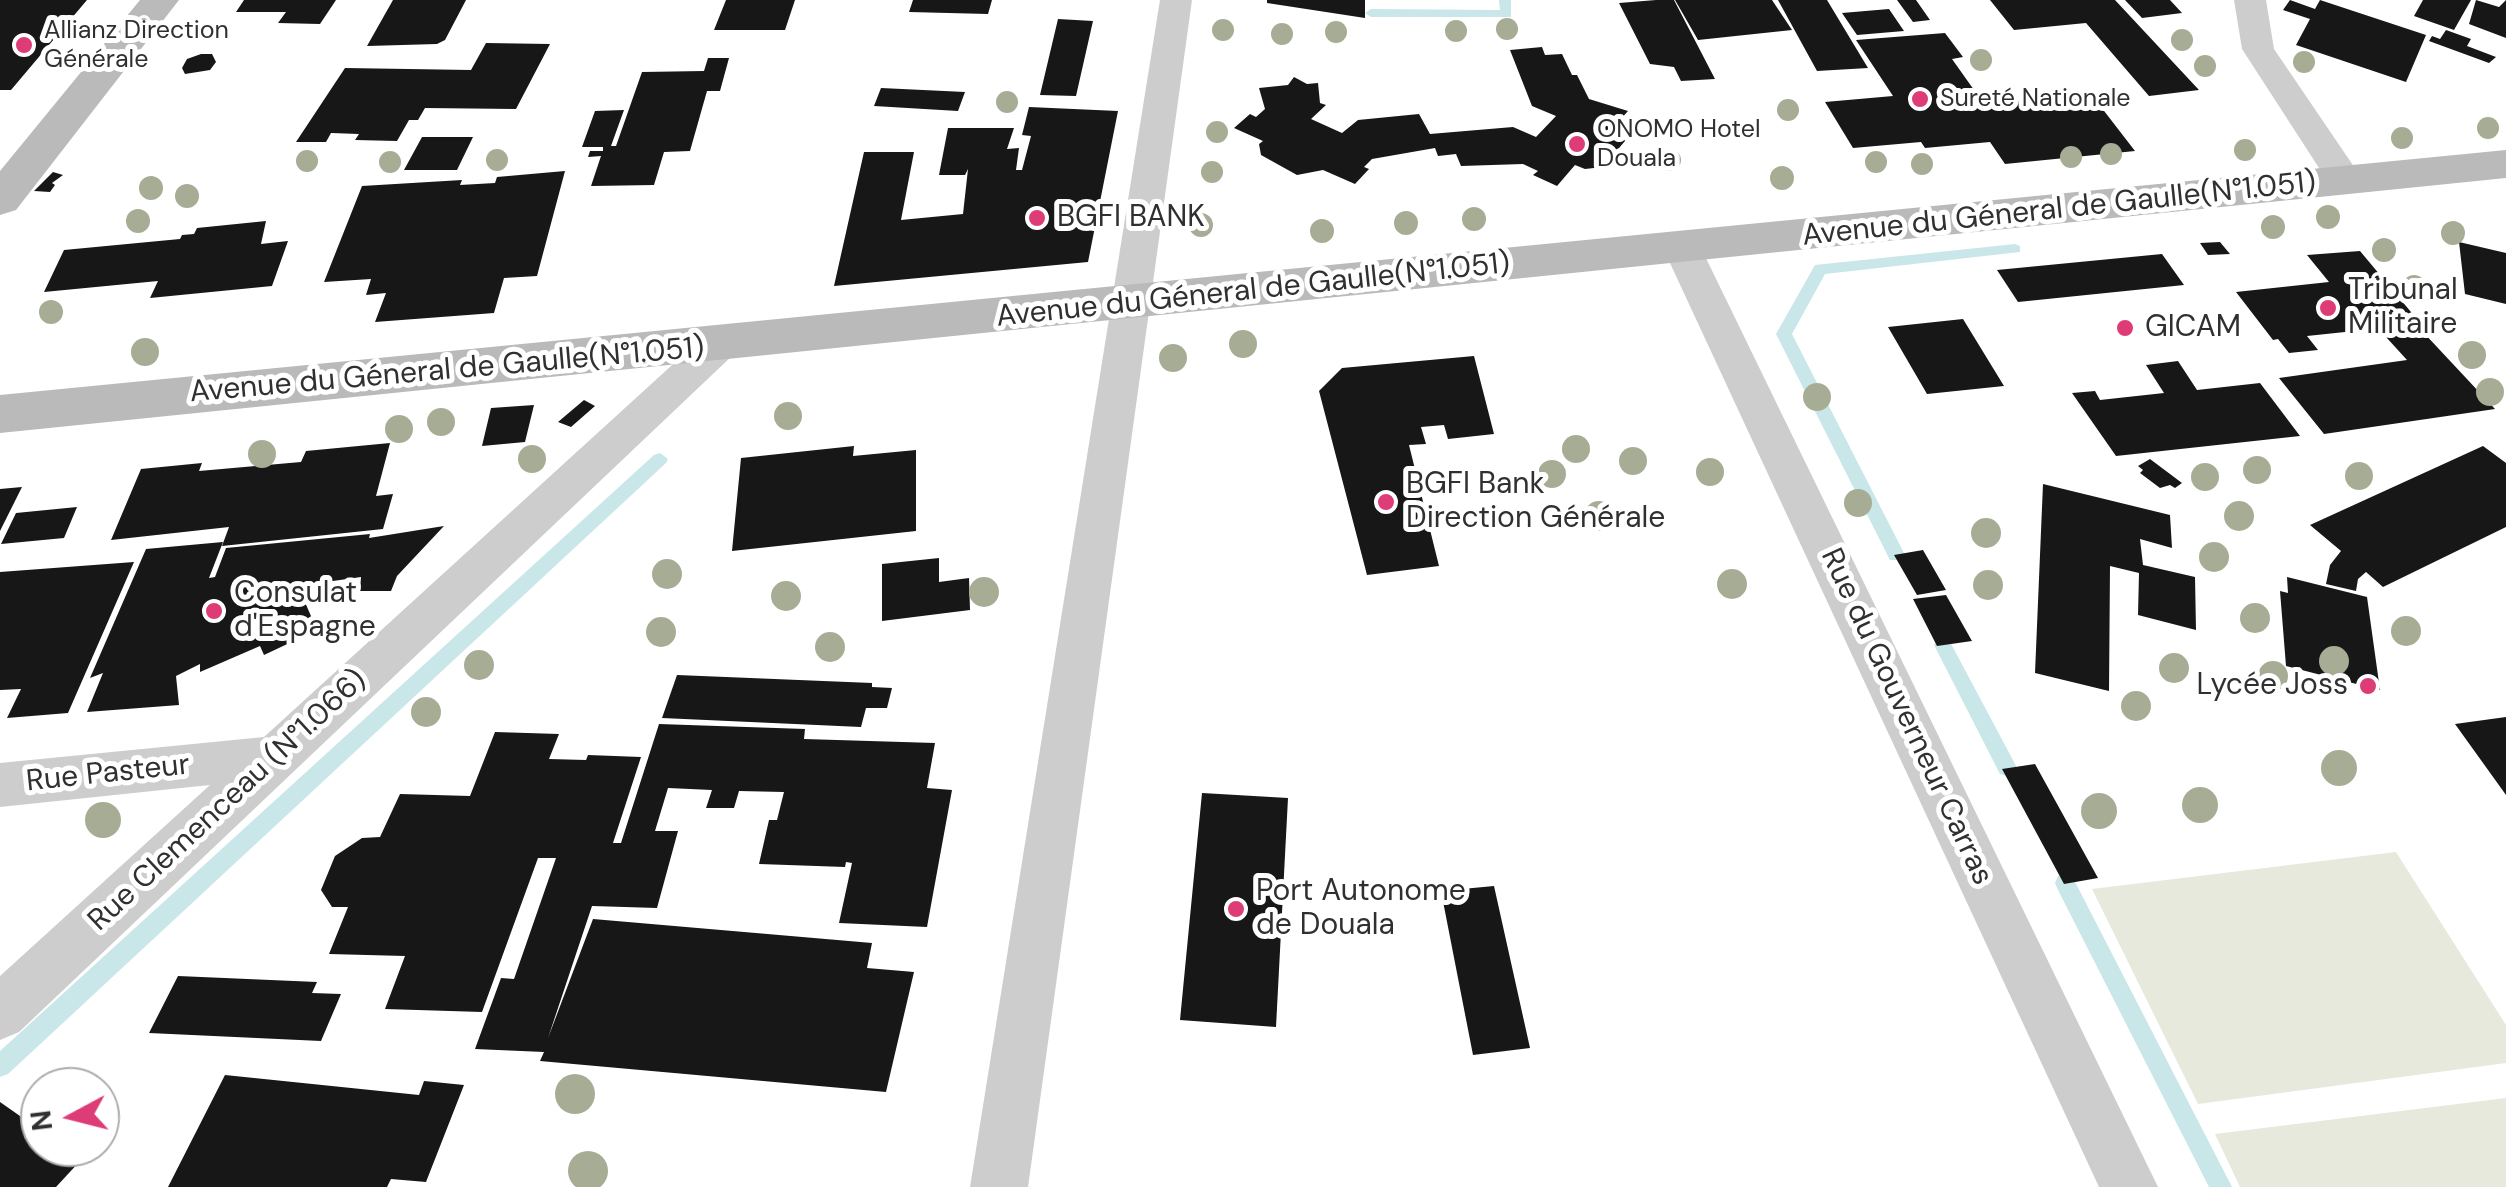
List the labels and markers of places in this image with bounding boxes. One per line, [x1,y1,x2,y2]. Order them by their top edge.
place label: Allianz Direction Générale [44,16,229,75]
marker: Allianz Direction Générale [13,34,35,56]
place label: Sureté Nationale [1940,84,2131,114]
marker: Sureté Nationale [1909,88,1931,110]
place label: ONOMO Hotel Douala [1597,115,1761,174]
marker: ONOMO Hotel Douala [1566,133,1588,155]
place label: BGFI BANK [1057,200,1205,236]
marker: BGFI BANK [1026,207,1048,229]
place label: Tribunal Militaire [2348,273,2458,344]
marker: Tribunal Militaire [2317,297,2339,319]
place label: GICAM [2145,310,2241,346]
marker: GICAM [2114,317,2136,339]
place label: BGFI Bank Direction Générale [1406,467,1665,538]
marker: BGFI Bank Direction Générale [1375,491,1397,513]
place label: Consulat d'Espagne [234,576,376,646]
marker: Consulat d'Espagne [203,600,225,622]
place label: Lycée Joss [2197,668,2348,704]
marker: Lycée Joss [2357,675,2379,697]
place label: Port Autonome de Douala [1256,874,1466,944]
marker: Port Autonome de Douala [1225,898,1247,920]

